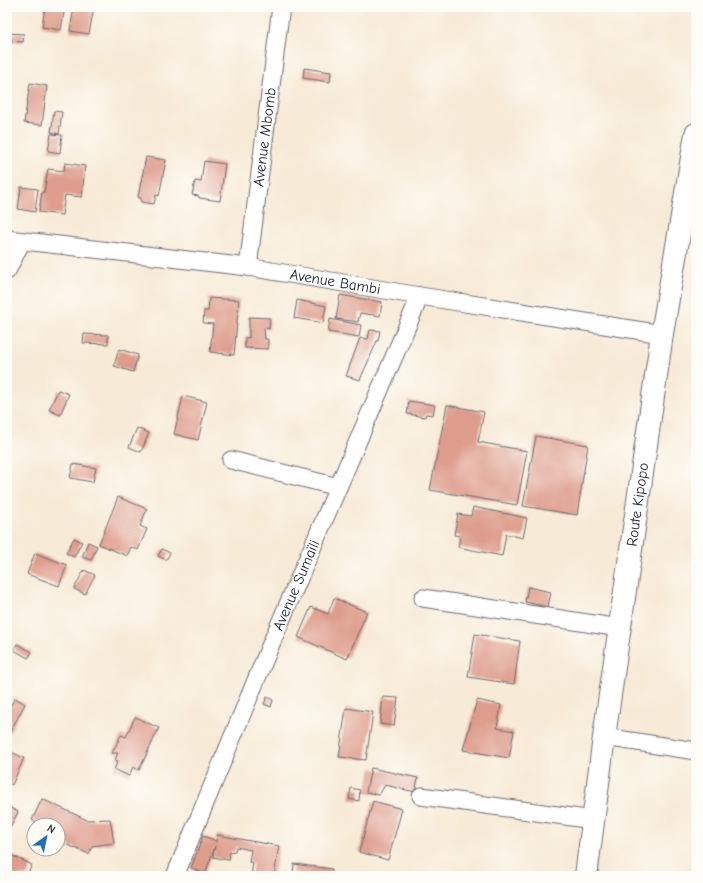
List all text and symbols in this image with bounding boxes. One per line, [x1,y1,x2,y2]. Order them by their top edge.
street label: Avenue Mbomb [249,86,280,188]
street label: Avenue Bambi [288,265,382,298]
street label: Route Kipopo [623,461,652,548]
street label: Avenue Sumaïli [269,537,324,633]
north arrow [26,817,66,857]
text: N [45,822,58,836]

